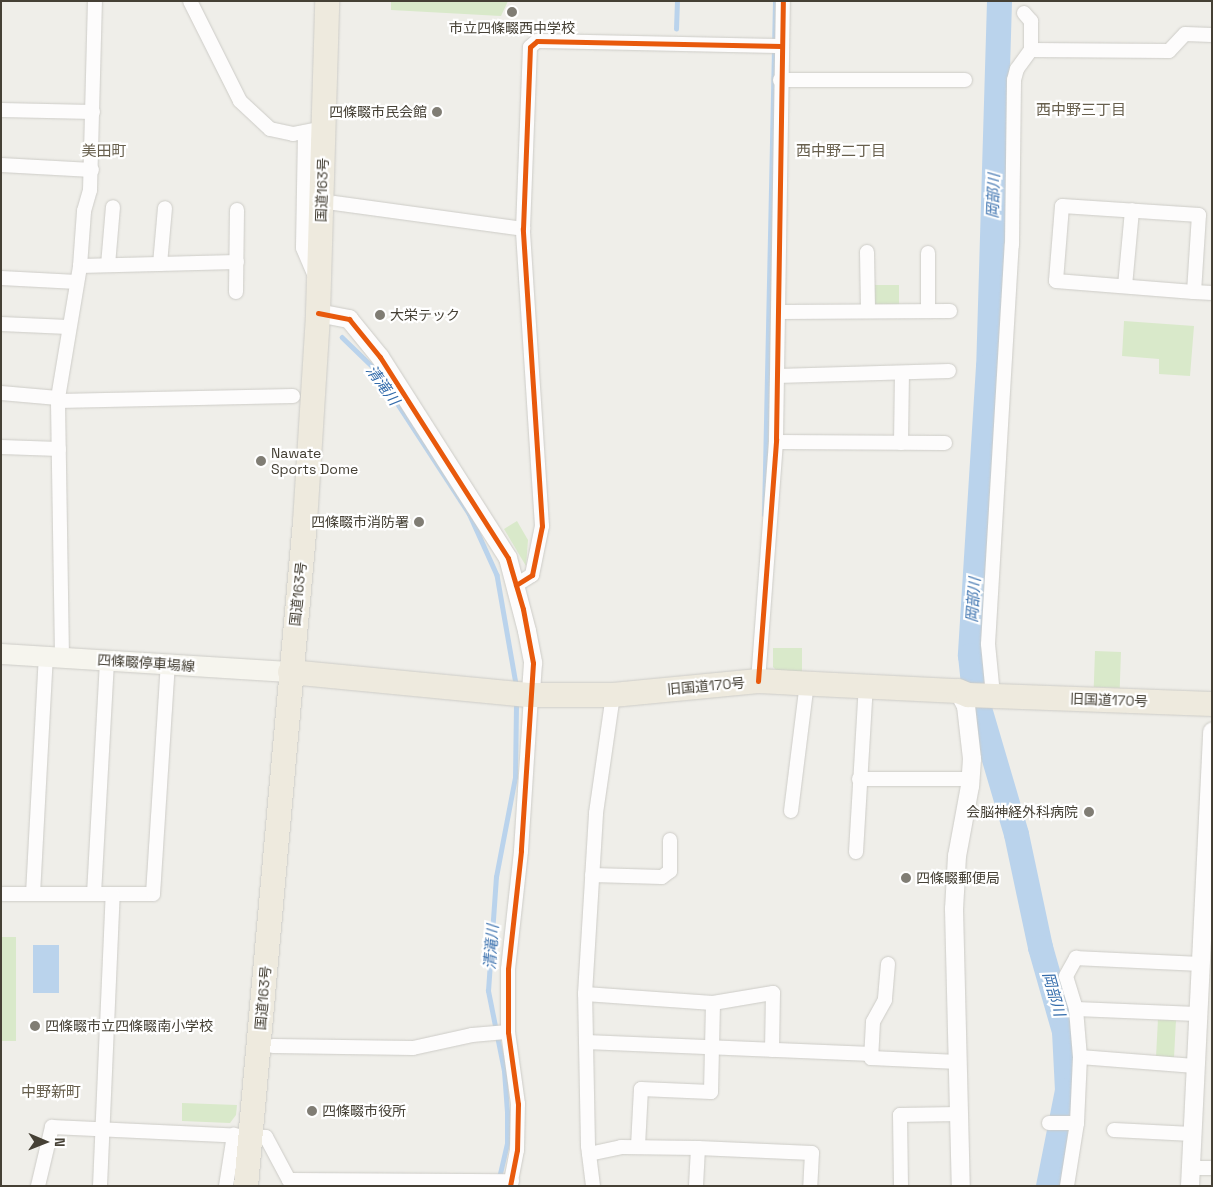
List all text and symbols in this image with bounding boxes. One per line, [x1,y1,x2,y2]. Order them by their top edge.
marker: 市立四條畷西中学校 [506,6,518,18]
place label: 市立四條畷西中学校 [449,20,575,36]
district label: 西中野三丁目 [1036,101,1126,119]
place label: 四條畷市民会館 [329,104,427,120]
marker: 四條畷市民会館 [431,106,443,118]
district label: 美田町 [82,142,126,160]
district label: 西中野二丁目 [796,142,886,160]
street label: 国道163号 [312,157,332,223]
water label: 岡部川 [983,173,1003,219]
place label: 大栄テック [390,307,460,323]
marker: 大栄テック [374,309,386,321]
water label: 清滝川 [362,362,404,408]
place label: Nawate Sports Dome [271,445,358,478]
marker: Nawate Sports Dome [255,455,267,467]
place label: 四條畷市消防署 [311,514,409,530]
marker: 四條畷市消防署 [413,516,425,528]
street label: 国道163号 [286,561,310,627]
water label: 岡部川 [962,577,984,623]
street label: 四條畷停車場線 [97,651,195,675]
street label: 旧国道170号 [666,674,746,698]
street label: 旧国道170号 [1069,690,1149,710]
place label: 会脳神経外科病院 [966,804,1078,820]
marker: 会脳神経外科病院 [1082,805,1096,819]
place label: 四條畷郵便局 [916,870,1000,886]
marker: 四條畷郵便局 [900,872,912,884]
water label: 清滝川 [480,924,502,970]
street label: 国道163号 [252,965,274,1031]
water label: 岡部川 [1039,970,1069,1018]
place label: 四條畷市立四條畷南小学校 [45,1018,213,1034]
marker: 四條畷市立四條畷南小学校 [29,1020,41,1032]
district label: 中野新町 [21,1083,81,1101]
place label: 四條畷市役所 [322,1103,406,1119]
marker: 四條畷市役所 [306,1105,318,1117]
north arrow [20,1117,70,1167]
text: N [51,1137,69,1147]

